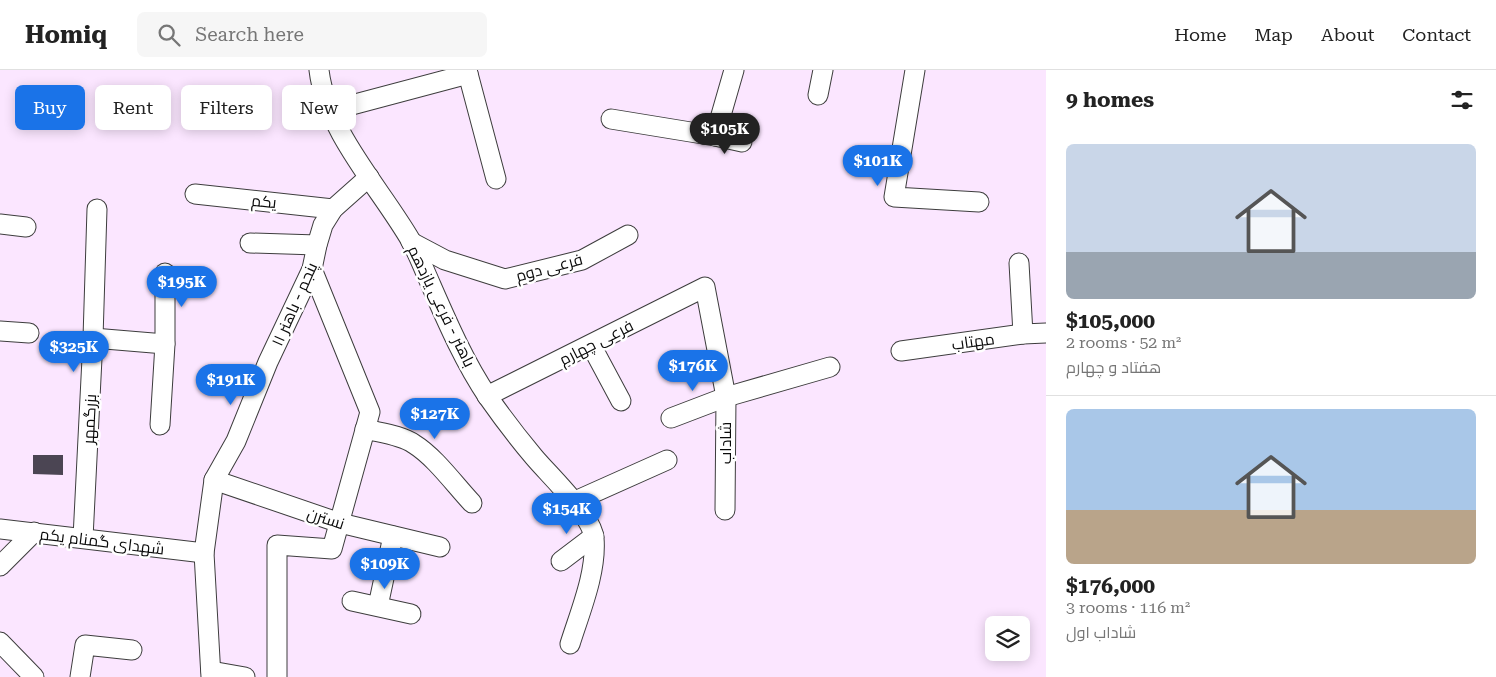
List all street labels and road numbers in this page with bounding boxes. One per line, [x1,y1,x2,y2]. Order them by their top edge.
street label: یکم [250,191,278,214]
street label: باهنر - فرعی یازدهم [402,242,479,371]
street label: فرعی دوم [514,249,585,287]
street label: پنجم - باهنر ۱۱ [268,259,323,350]
street label: فرعی چهارم [556,316,637,371]
street label: مهتاب [951,329,996,355]
street label: بزرگمهر [79,393,101,446]
street label: شاداب [716,422,735,464]
street label: نسترن [304,504,347,534]
street label: شهدای گمنام یکم [38,524,165,561]

